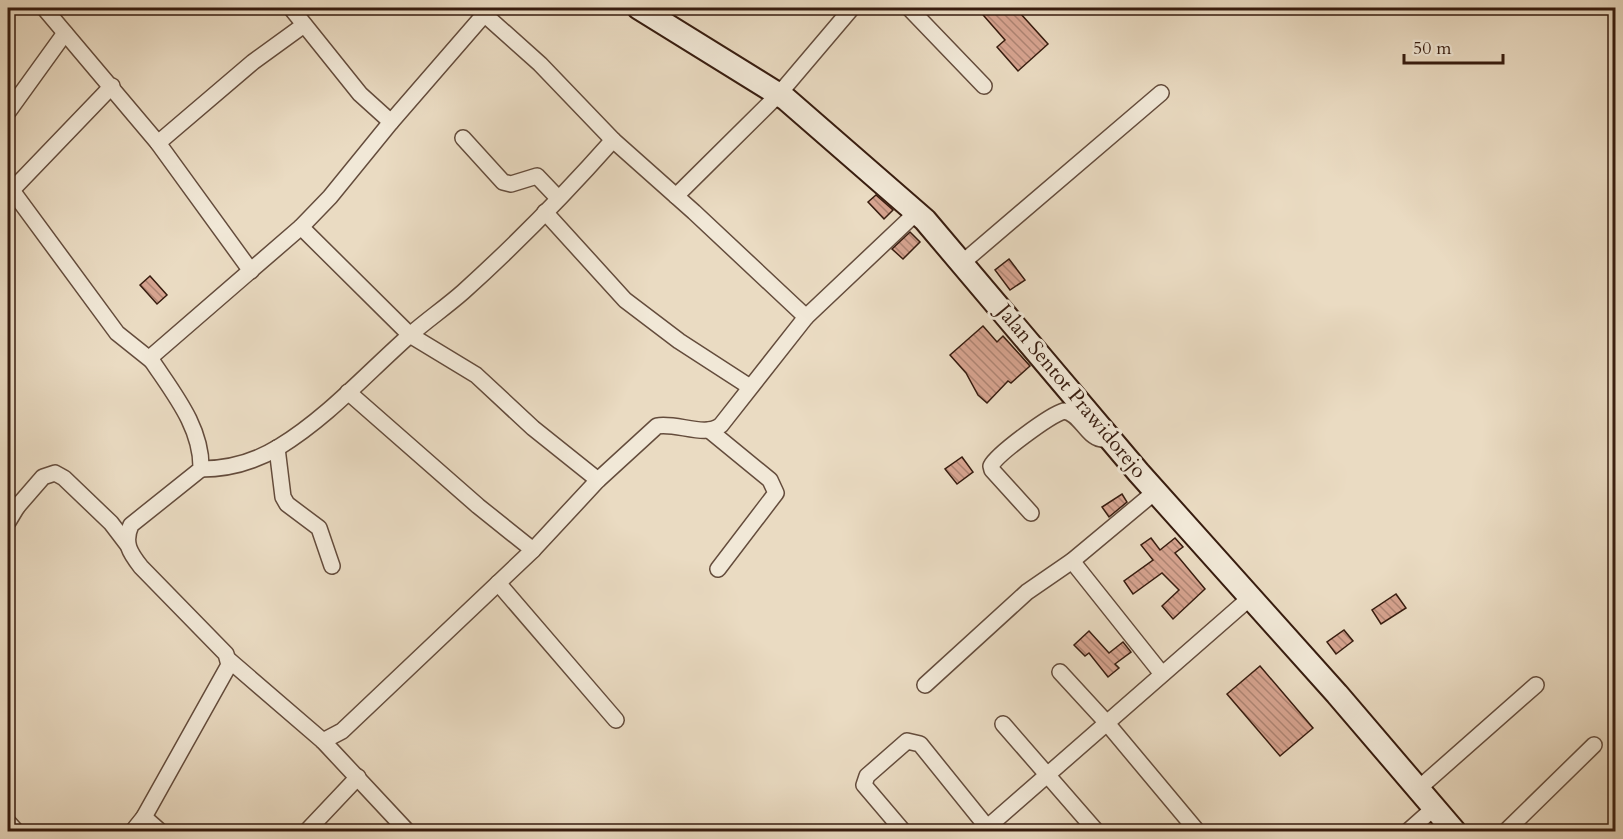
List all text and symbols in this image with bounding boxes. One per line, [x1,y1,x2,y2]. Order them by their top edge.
scale bar [1404,27,1503,65]
text: 50 m [1413,36,1452,61]
street label: Jalan Sentot Prawidorejo [988,296,1153,485]

